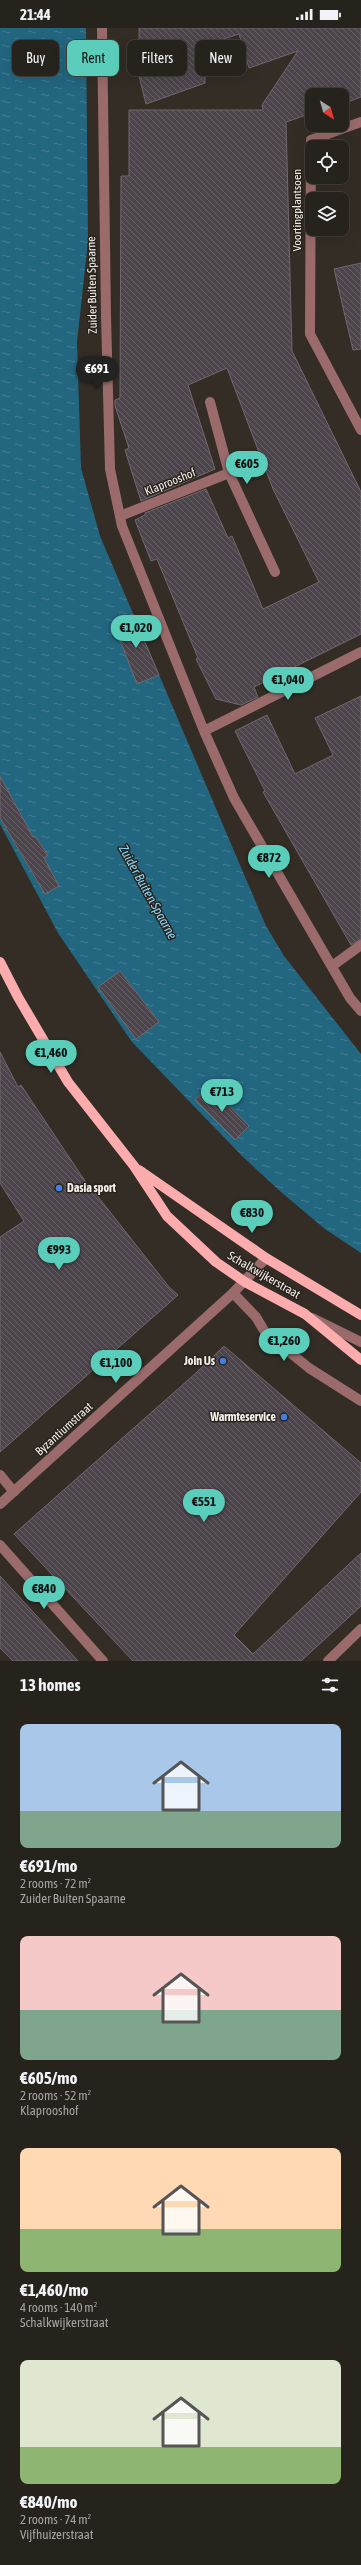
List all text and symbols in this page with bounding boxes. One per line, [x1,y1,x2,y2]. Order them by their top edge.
text: 21:44 [20,6,51,23]
chip: Buy [12,40,59,76]
chip: Rent [67,40,119,76]
chip: Filters [127,40,187,76]
chip: New [195,40,246,76]
north arrow [305,88,349,132]
map controls [305,88,349,236]
button: locate [305,140,349,184]
street label: Voortingplantsoen [290,169,304,251]
button: layers [305,192,349,236]
street label: Zuider Buiten Spaarne [84,236,100,334]
pin: €691 [73,356,121,390]
text: €691 [85,361,109,376]
pin: €605 [223,451,271,485]
text: €605 [235,456,259,471]
street label: Klaprooshof [142,465,198,499]
pin: €1,020 [103,615,169,649]
text: €1,020 [120,620,152,635]
pin: €1,040 [255,667,321,701]
text: €1,040 [272,672,304,687]
water label: Zuider Buiten Spaarne [116,842,180,942]
pin: €872 [245,845,293,879]
text: €872 [257,850,281,865]
pin: €1,460 [18,1040,84,1074]
text: €1,460 [35,1045,67,1060]
pin: €713 [198,1079,246,1113]
text: €713 [210,1084,234,1099]
place label: Dasia sport [67,1181,117,1195]
marker: Dasia sport [54,1183,64,1193]
pin: €830 [228,1200,276,1234]
text: €830 [240,1205,264,1220]
pin: €993 [35,1237,83,1271]
text: €993 [47,1242,71,1257]
street label: Schalkwijkerstraat [225,1249,303,1302]
pin: €1,260 [251,1328,317,1362]
text: €1,260 [268,1333,300,1348]
pin: €1,100 [83,1350,149,1384]
place label: Join Us [183,1354,216,1368]
text: €1,100 [100,1355,132,1370]
marker: Join Us [218,1356,228,1366]
street label: Byzantiumstraat [32,1399,96,1458]
place label: Warmteservice [209,1410,277,1424]
marker: Warmteservice [279,1412,289,1422]
pin: €551 [180,1489,228,1523]
text: €551 [192,1494,216,1509]
pin: €840 [20,1576,68,1610]
text: €840 [32,1581,56,1596]
icon: filters [319,1674,341,1696]
text: 13 homes [20,1675,81,1695]
icon: home [145,1750,217,1822]
text: €691/mo [20,1856,78,1876]
text: 2 rooms · 72 m² [20,1876,91,1891]
text: Zuider Buiten Spaarne [20,1891,126,1906]
icon: home [145,1962,217,2034]
text: €605/mo [20,2068,78,2088]
text: 2 rooms · 52 m² [20,2088,91,2103]
text: Klaprooshof [20,2103,79,2118]
icon: home [145,2174,217,2246]
text: €1,460/mo [20,2280,89,2300]
text: 4 rooms · 140 m² [20,2300,97,2315]
text: Schalkwijkerstraat [20,2315,108,2330]
icon: home [145,2386,217,2458]
text: €840/mo [20,2492,78,2512]
text: 2 rooms · 74 m² [20,2512,91,2527]
text: Vijfhuizerstraat [20,2527,94,2542]

